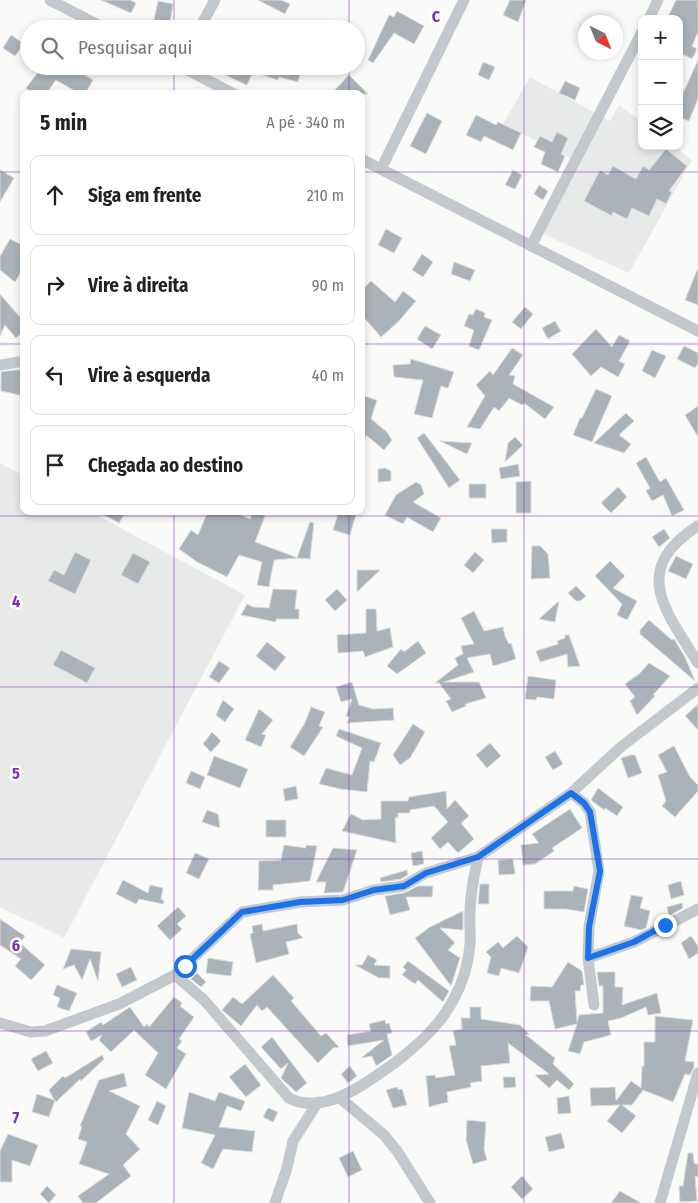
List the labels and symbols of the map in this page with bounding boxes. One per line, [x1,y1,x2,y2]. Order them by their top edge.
text: C [432,7,441,26]
north arrow [578,15,623,60]
text: 4 [12,592,20,611]
text: 5 [12,764,20,783]
route end [654,914,677,937]
text: 6 [12,936,20,955]
route start [174,955,197,978]
text: 7 [13,1108,20,1127]

